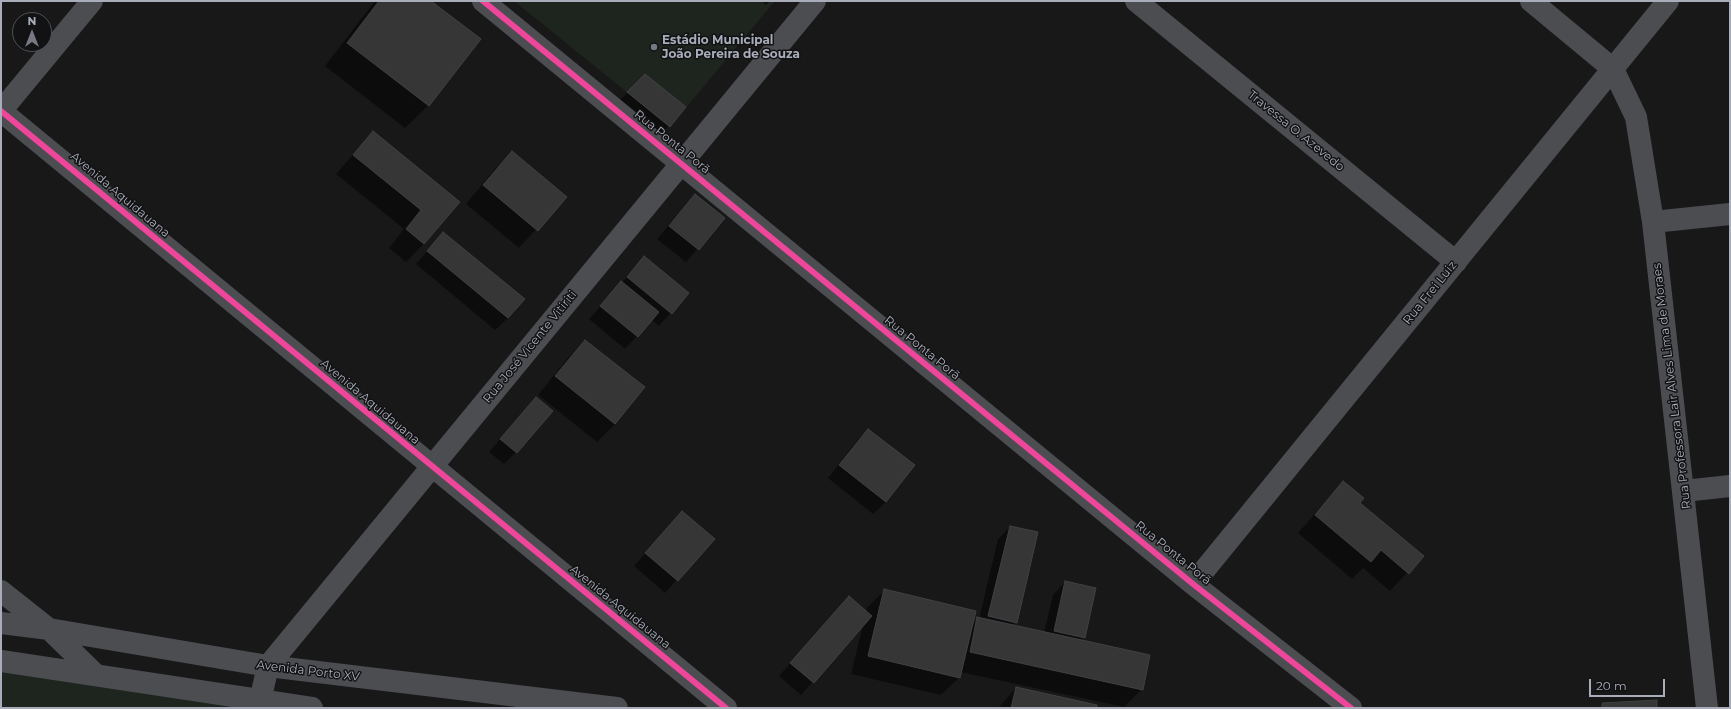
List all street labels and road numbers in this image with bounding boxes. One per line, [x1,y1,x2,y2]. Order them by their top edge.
street label: Travessa O. Azevedo [1245,88,1347,174]
street label: Rua Ponta Porã [631,107,713,177]
street label: Avenida Aquidauana [67,149,173,241]
street label: Rua Frei Luiz [1400,259,1460,327]
street label: Rua Professora Lair Alves Lima de Moraes [1650,262,1694,510]
street label: Rua José Vicente Vitiriti [480,288,580,406]
street label: Rua Ponta Porã [881,313,963,383]
street label: Avenida Aquidauana [317,356,423,448]
street label: Rua Ponta Porã [1132,518,1214,588]
street label: Avenida Aquidauana [567,562,673,652]
street label: Avenida Porto XV [256,658,360,684]

